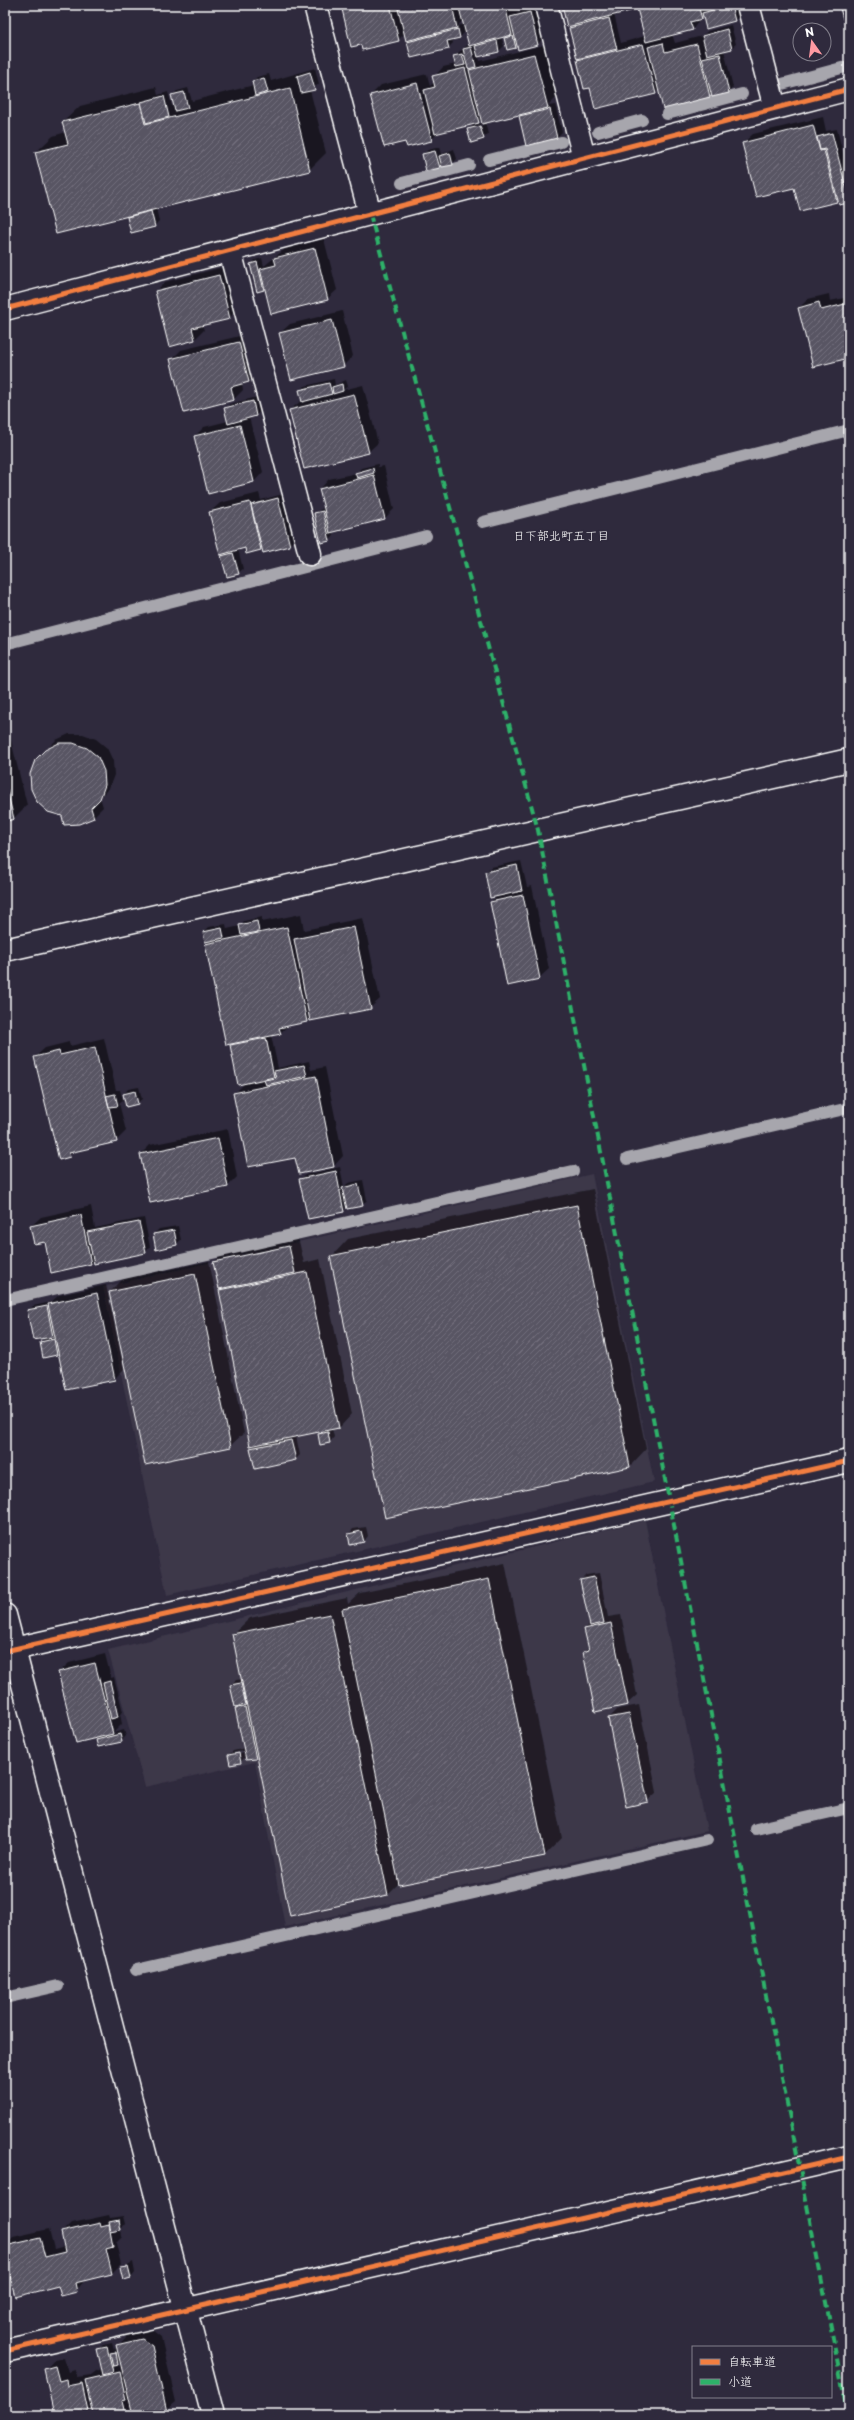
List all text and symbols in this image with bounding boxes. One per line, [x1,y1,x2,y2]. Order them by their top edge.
north arrow [792,22,832,62]
text: N [803,22,816,41]
district label: 日下部北町五丁目 [513,526,609,544]
legend [692,2346,832,2398]
text: 自転車道 [728,2352,776,2370]
text: 小道 [728,2372,752,2390]

